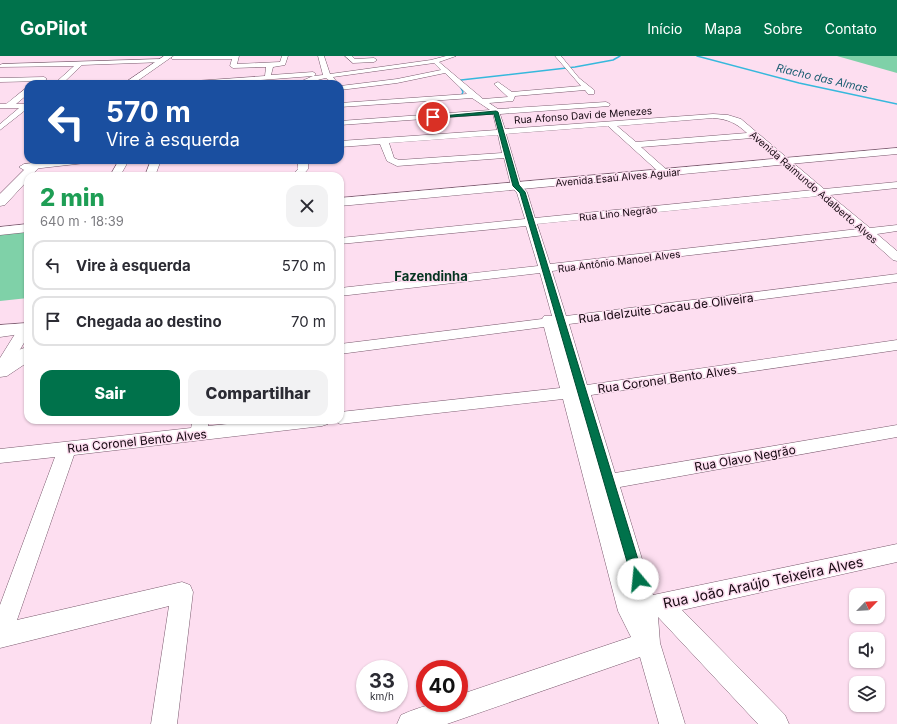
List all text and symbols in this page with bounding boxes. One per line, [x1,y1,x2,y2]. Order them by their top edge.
text: GoPilot [20,17,87,40]
text: Início [647,20,683,37]
text: Mapa [705,20,742,37]
text: Sobre [764,20,803,37]
text: Contato [825,20,877,37]
water label: Riacho das Almas [775,61,869,95]
text: 570 m [106,95,191,129]
icon: left [40,96,92,148]
pin [416,100,450,134]
street label: Rua Afonso Davi de Menezes [514,104,652,126]
icon: arrive [422,106,444,128]
street label: Avenida Raimundo Adalberto Alves [748,128,880,246]
text: Vire à esquerda [106,129,240,150]
street label: Avenida Esaú Alves Aguiar [555,166,681,188]
text: 2 min [40,183,105,212]
button: close [286,185,328,227]
street label: Rua Lino Negrão [578,203,658,223]
text: 640 m · 18:39 [40,213,124,229]
street label: Rua Antônio Manoel Alves [557,248,681,274]
icon: left [42,254,64,276]
text: Vire à esquerda [76,256,191,275]
text: 570 m [282,256,326,275]
district label: Fazendinha [394,268,468,284]
street label: Rua Idelzuite Cacau de Oliveira [578,290,754,326]
icon: arrive [42,310,64,332]
text: Chegada ao destino [76,312,222,331]
text: 70 m [291,312,326,331]
street label: Rua Coronel Bento Alves [597,362,737,396]
button: Sair [40,370,180,416]
button: Compartilhar [188,370,328,416]
street label: Rua Coronel Bento Alves [67,426,207,456]
street label: Rua Olavo Negrão [693,442,797,474]
street label: Rua João Araújo Teixeira Alves [661,552,865,612]
position arrow [617,558,659,600]
north arrow [849,588,885,624]
map controls [849,588,885,712]
button: sound [849,632,885,668]
speed limit sign: 40 [416,660,468,712]
text: 33 [369,669,395,693]
button: layers [849,676,885,712]
text: km/h [370,690,394,702]

